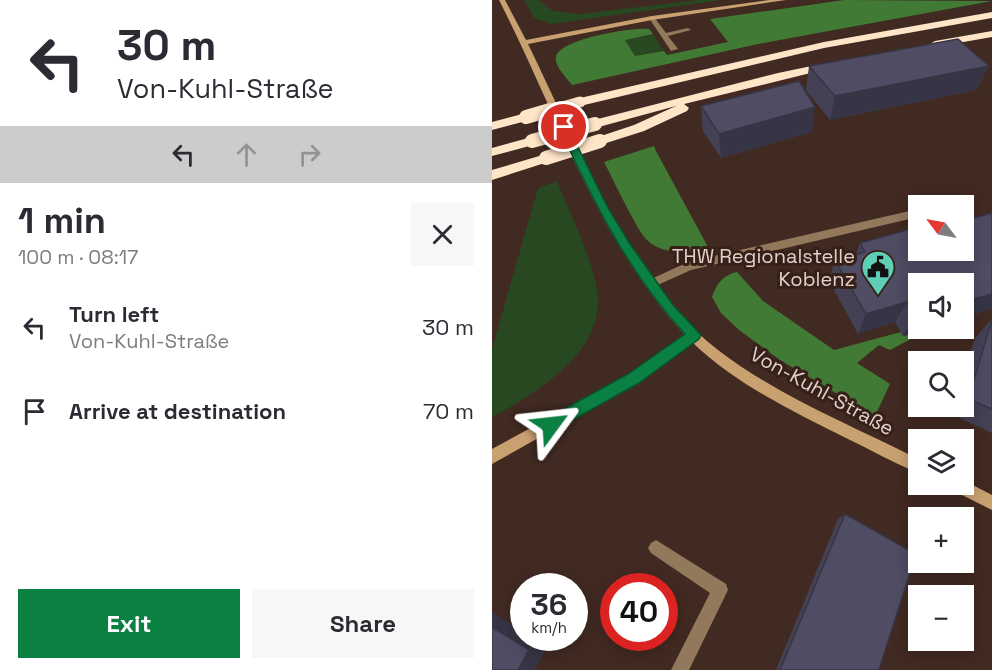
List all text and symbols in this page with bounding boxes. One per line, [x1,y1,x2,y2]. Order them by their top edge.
text: 30 m [117,19,216,72]
icon: left [18,24,96,102]
text: Von-Kuhl-Straße [117,71,334,106]
pin [538,101,589,152]
icon: arrive [547,110,580,143]
icon: left [167,138,200,171]
icon: ahead [230,138,263,171]
icon: right [293,138,326,171]
north arrow [908,195,974,261]
map controls [908,195,974,651]
text: 1 min [18,198,106,244]
button: close [411,203,474,266]
place label: THW Regionalstelle Koblenz [672,243,855,292]
text: 100 m · 08:17 [18,244,138,270]
public building icon: THW Regionalstelle Koblenz [860,249,896,296]
button: sound [908,273,974,339]
text: Turn left [69,300,159,328]
icon: left [18,311,51,344]
text: 30 m [422,313,474,341]
text: Von-Kuhl-Straße [69,328,229,354]
street label: Von-Kuhl-Straße [746,341,898,441]
button: search [908,351,974,417]
position arrow [519,393,583,457]
icon: arrive [18,395,51,428]
text: Arrive at destination [69,397,286,425]
text: 70 m [423,397,474,425]
button: layers [908,429,974,495]
button: + [908,507,974,573]
speed limit sign: 40 [600,573,678,651]
text: 36 [531,585,567,624]
button: − [908,585,974,651]
button: Exit [18,589,240,658]
button: Share [252,589,474,658]
text: km/h [531,618,567,637]

